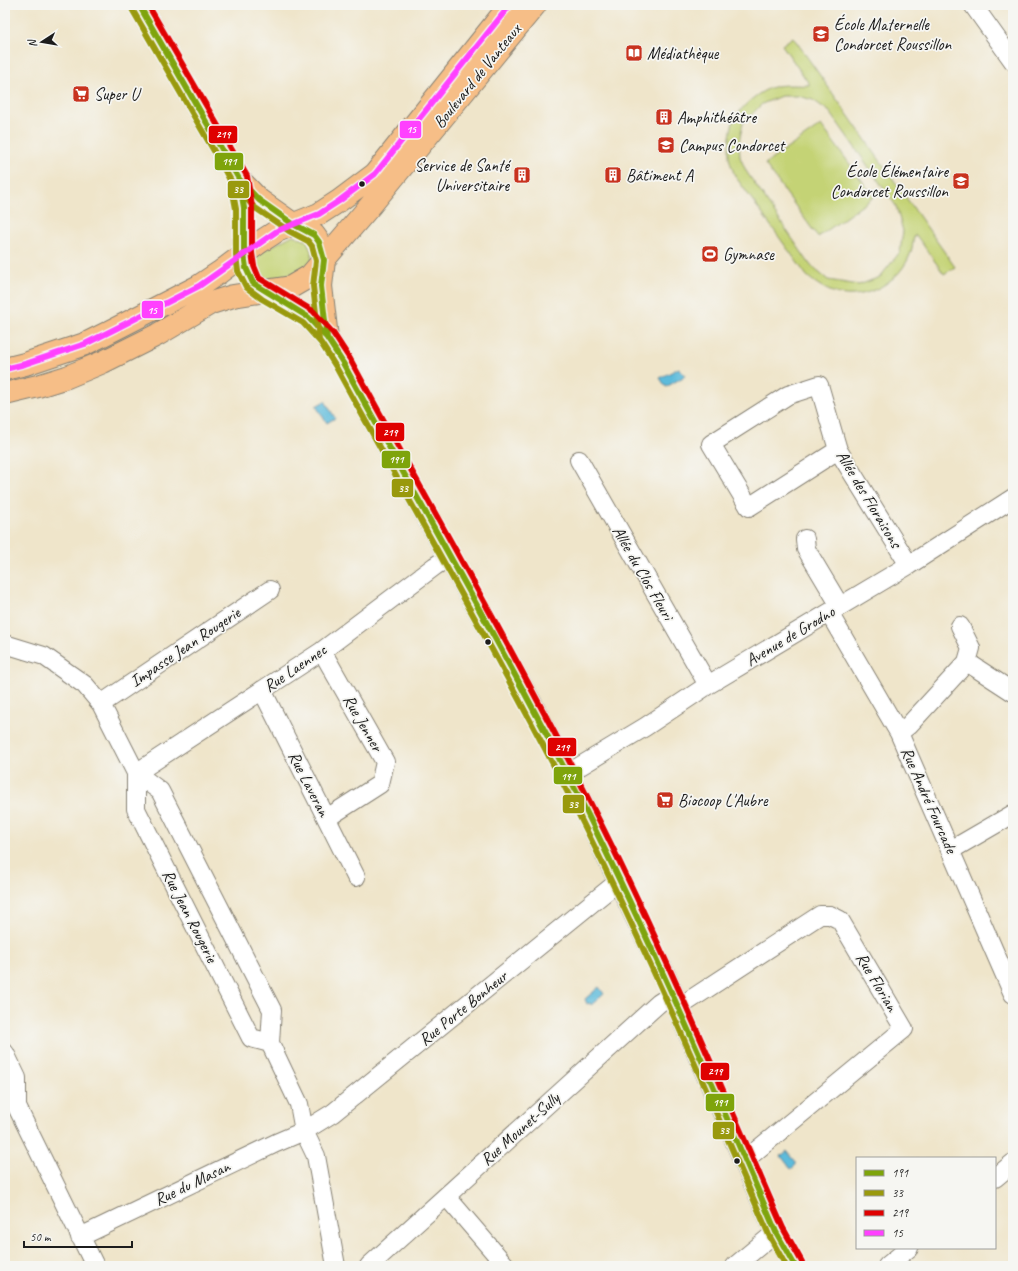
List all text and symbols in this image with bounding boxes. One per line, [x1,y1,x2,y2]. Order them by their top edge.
place label: École Maternelle Condorcet Roussillon [834,13,953,55]
street label: Boulevard de Vanteaux [428,19,526,132]
north arrow [22,22,62,62]
school or university icon: École Maternelle Condorcet Roussillon [811,24,831,44]
text: N [24,37,40,49]
library icon: Médiathèque [624,43,644,63]
place label: Médiathèque [647,43,720,64]
supermarket icon: Super U [71,84,91,104]
place label: Super U [94,84,142,105]
building icon: Amphithéâtre [654,107,674,127]
place label: Amphithéâtre [677,107,757,128]
line badge: 15 [399,120,422,139]
text: 15 [406,122,417,136]
line badge: 219 [208,125,238,144]
text: 219 [216,127,232,141]
school or university icon: Campus Condorcet [656,135,676,155]
place label: Campus Condorcet [679,135,787,156]
line badge: 191 [214,152,244,171]
text: 191 [222,154,237,168]
place label: Service de Santé Universitaire [414,155,511,196]
place label: École Élémentaire Condorcet Roussillon [831,160,949,202]
building icon: Service de Santé Universitaire [512,165,532,185]
building icon: Bâtiment A [603,165,623,185]
place label: Bâtiment A [626,165,694,186]
school or university icon: École Élémentaire Condorcet Roussillon [951,171,971,191]
unlabelled marker [357,179,367,189]
line badge: 33 [227,180,250,199]
text: 33 [233,182,244,196]
sports icon: Gymnase [700,244,720,264]
place label: Gymnase [723,244,775,265]
line badge: 15 [141,300,164,319]
text: 15 [147,303,158,317]
line badge: 219 [375,422,405,442]
text: 219 [383,425,399,439]
street label: Allée des Floraisons [832,446,907,553]
line badge: 191 [381,450,411,469]
text: 191 [389,452,404,466]
line badge: 33 [391,478,414,498]
text: 33 [398,481,409,495]
street label: Allée du Clos Fleuri [608,522,680,626]
street label: Avenue de Grodno [742,601,839,671]
street label: Impasse Jean Rougerie [126,602,245,692]
unlabelled marker [483,637,493,647]
street label: Rue Laennec [260,639,331,697]
street label: Rue Jenner [338,691,389,757]
line badge: 219 [547,737,577,757]
text: 219 [555,740,571,754]
street label: Rue André Fourcade [896,744,962,858]
street label: Rue Laveran [284,748,335,821]
line badge: 191 [553,766,583,785]
text: 191 [561,769,576,783]
supermarket icon: Biocoop L'Aubre [655,790,675,810]
place label: Biocoop L'Aubre [678,790,769,811]
line badge: 33 [562,794,585,814]
text: 33 [568,797,579,811]
street label: Rue Jean Rougerie [158,866,223,967]
street label: Rue Florian [851,949,903,1016]
street label: Rue Porte Bonheur [415,965,513,1050]
line badge: 219 [700,1062,730,1081]
text: 219 [708,1064,724,1078]
street label: Rue Mounet-Sully [476,1087,565,1170]
line badge: 191 [705,1093,735,1112]
text: 191 [713,1095,728,1109]
line badge: 33 [712,1121,735,1140]
text: 33 [719,1123,730,1137]
street label: Rue du Masan [151,1155,234,1210]
unlabelled marker [732,1156,742,1166]
legend [856,1157,996,1249]
text: 191 [892,1165,909,1181]
text: 33 [892,1185,904,1201]
text: 219 [892,1205,910,1221]
scale bar [24,1223,132,1249]
text: 15 [892,1225,903,1241]
text: 50 m [30,1229,52,1245]

